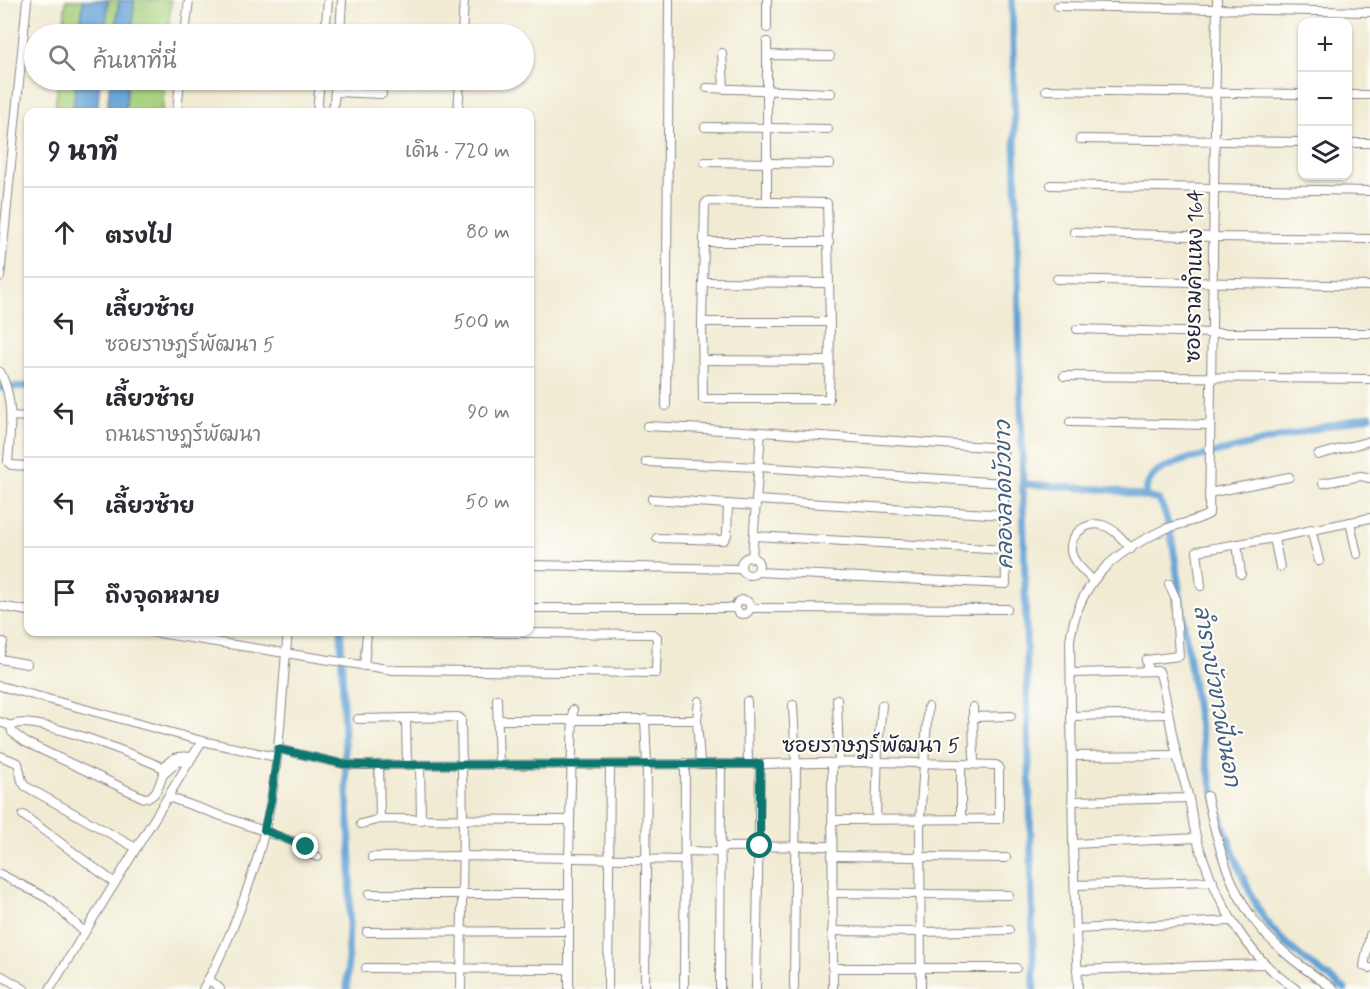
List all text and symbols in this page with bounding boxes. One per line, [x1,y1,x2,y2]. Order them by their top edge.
map controls [1298,18,1352,180]
button: + [1298,18,1352,72]
search box [24,24,534,90]
icon: search [45,41,78,74]
text: ค้นหาที่นี่ [93,48,177,76]
button: − [1298,72,1352,126]
button: layers [1298,126,1352,180]
text: 9 นาที [48,136,118,170]
text: เดิน · 720 m [405,138,510,165]
street label: ซอยรามคำแหง 164 [1179,189,1211,363]
icon: ahead [48,216,81,249]
text: 80 m [466,219,510,246]
text: ตรงไป [105,223,173,251]
text: เลี้ยวซ้าย [105,296,195,324]
icon: left [48,306,81,339]
text: 500 m [453,309,510,336]
text: ซอยราษฎร์พัฒนา 5 [105,332,275,359]
text: เลี้ยวซ้าย [105,386,195,414]
icon: left [48,396,81,429]
text: 90 m [467,399,510,426]
water label: คลองลาดบัวขาว [990,419,1020,570]
text: ถนนราษฏร์พัฒนา [105,422,261,449]
icon: left [48,486,81,519]
text: 50 m [465,489,510,516]
text: เลี้ยวซ้าย [105,493,195,521]
icon: arrive [48,576,81,609]
text: ถึงจุดหมาย [105,583,220,611]
water label: ลำรางบัวขาวฝั่งนอก [1186,602,1253,791]
street label: ซอยราษฎร์พัฒนา 5 [782,732,960,760]
route start [746,832,772,858]
route end [292,833,318,859]

